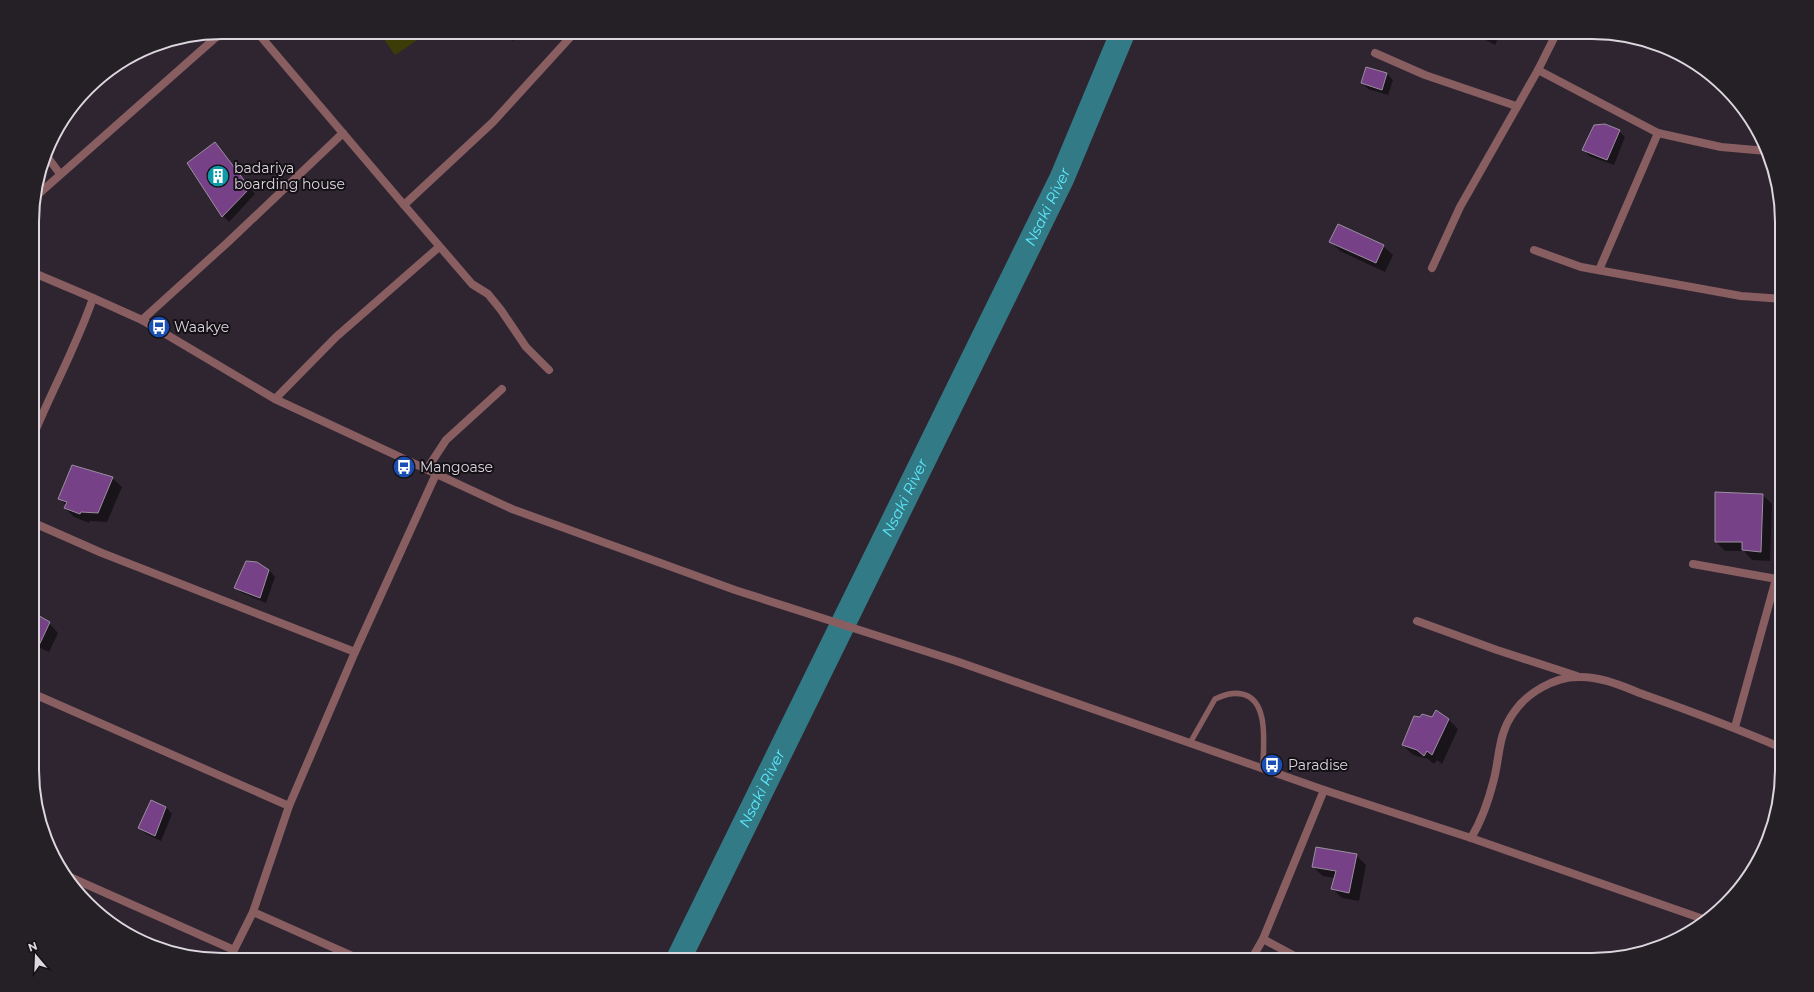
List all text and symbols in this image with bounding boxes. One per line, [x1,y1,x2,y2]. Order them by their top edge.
place label: badariya boarding house [234,159,345,193]
building icon: badariya boarding house [205,163,231,189]
water label: Nsaki River [1020,164,1075,249]
bus stop icon: Waakye [146,314,172,340]
place label: Waakye [174,318,229,336]
bus stop icon: Mangoase [391,454,417,480]
water label: Nsaki River [877,455,932,540]
place label: Mangoase [420,458,493,476]
water label: Nsaki River [735,745,789,830]
bus stop icon: Paradise [1259,752,1285,778]
place label: Paradise [1288,756,1348,774]
north arrow [16,936,56,976]
text: N [26,938,39,955]

